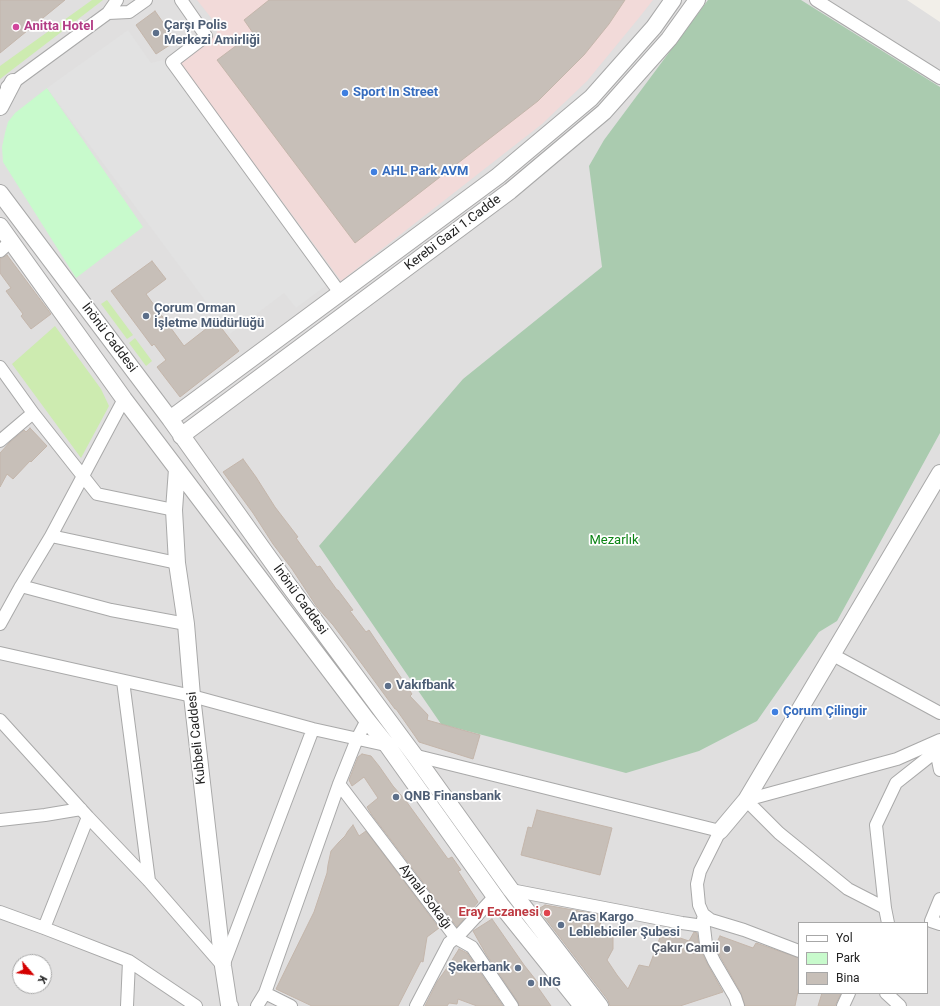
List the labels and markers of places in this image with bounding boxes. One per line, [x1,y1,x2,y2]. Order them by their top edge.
place label: Çarşı Polis Merkezi Amirliği [164,18,260,49]
place label: Anitta Hotel [24,19,94,35]
marker: Anitta Hotel [11,22,21,32]
marker: Çarşı Polis Merkezi Amirliği [151,28,161,38]
place label: Sport In Street [353,85,438,101]
marker: Sport In Street [340,88,350,98]
place label: AHL Park AVM [382,164,468,180]
marker: AHL Park AVM [369,167,379,177]
place label: Çorum Orman İşletme Müdürlüğü [154,301,264,332]
marker: Çorum Orman İşletme Müdürlüğü [141,311,151,321]
place label: Vakıfbank [396,678,455,694]
marker: Vakıfbank [383,681,393,691]
place label: Çorum Çilingir [783,704,867,720]
marker: Çorum Çilingir [770,707,780,717]
place label: QNB Finansbank [404,789,501,805]
marker: QNB Finansbank [391,792,401,802]
place label: Eray Eczanesi [459,905,539,921]
marker: Eray Eczanesi [542,908,552,918]
place label: Aras Kargo Leblebiciler Şubesi [569,910,680,941]
marker: Aras Kargo Leblebiciler Şubesi [556,920,566,930]
place label: Çakır Camii [651,941,719,957]
marker: Çakır Camii [722,944,732,954]
place label: Şekerbank [448,960,510,976]
marker: Şekerbank [513,963,523,973]
place label: ING [539,975,561,991]
marker: ING [526,978,536,988]

